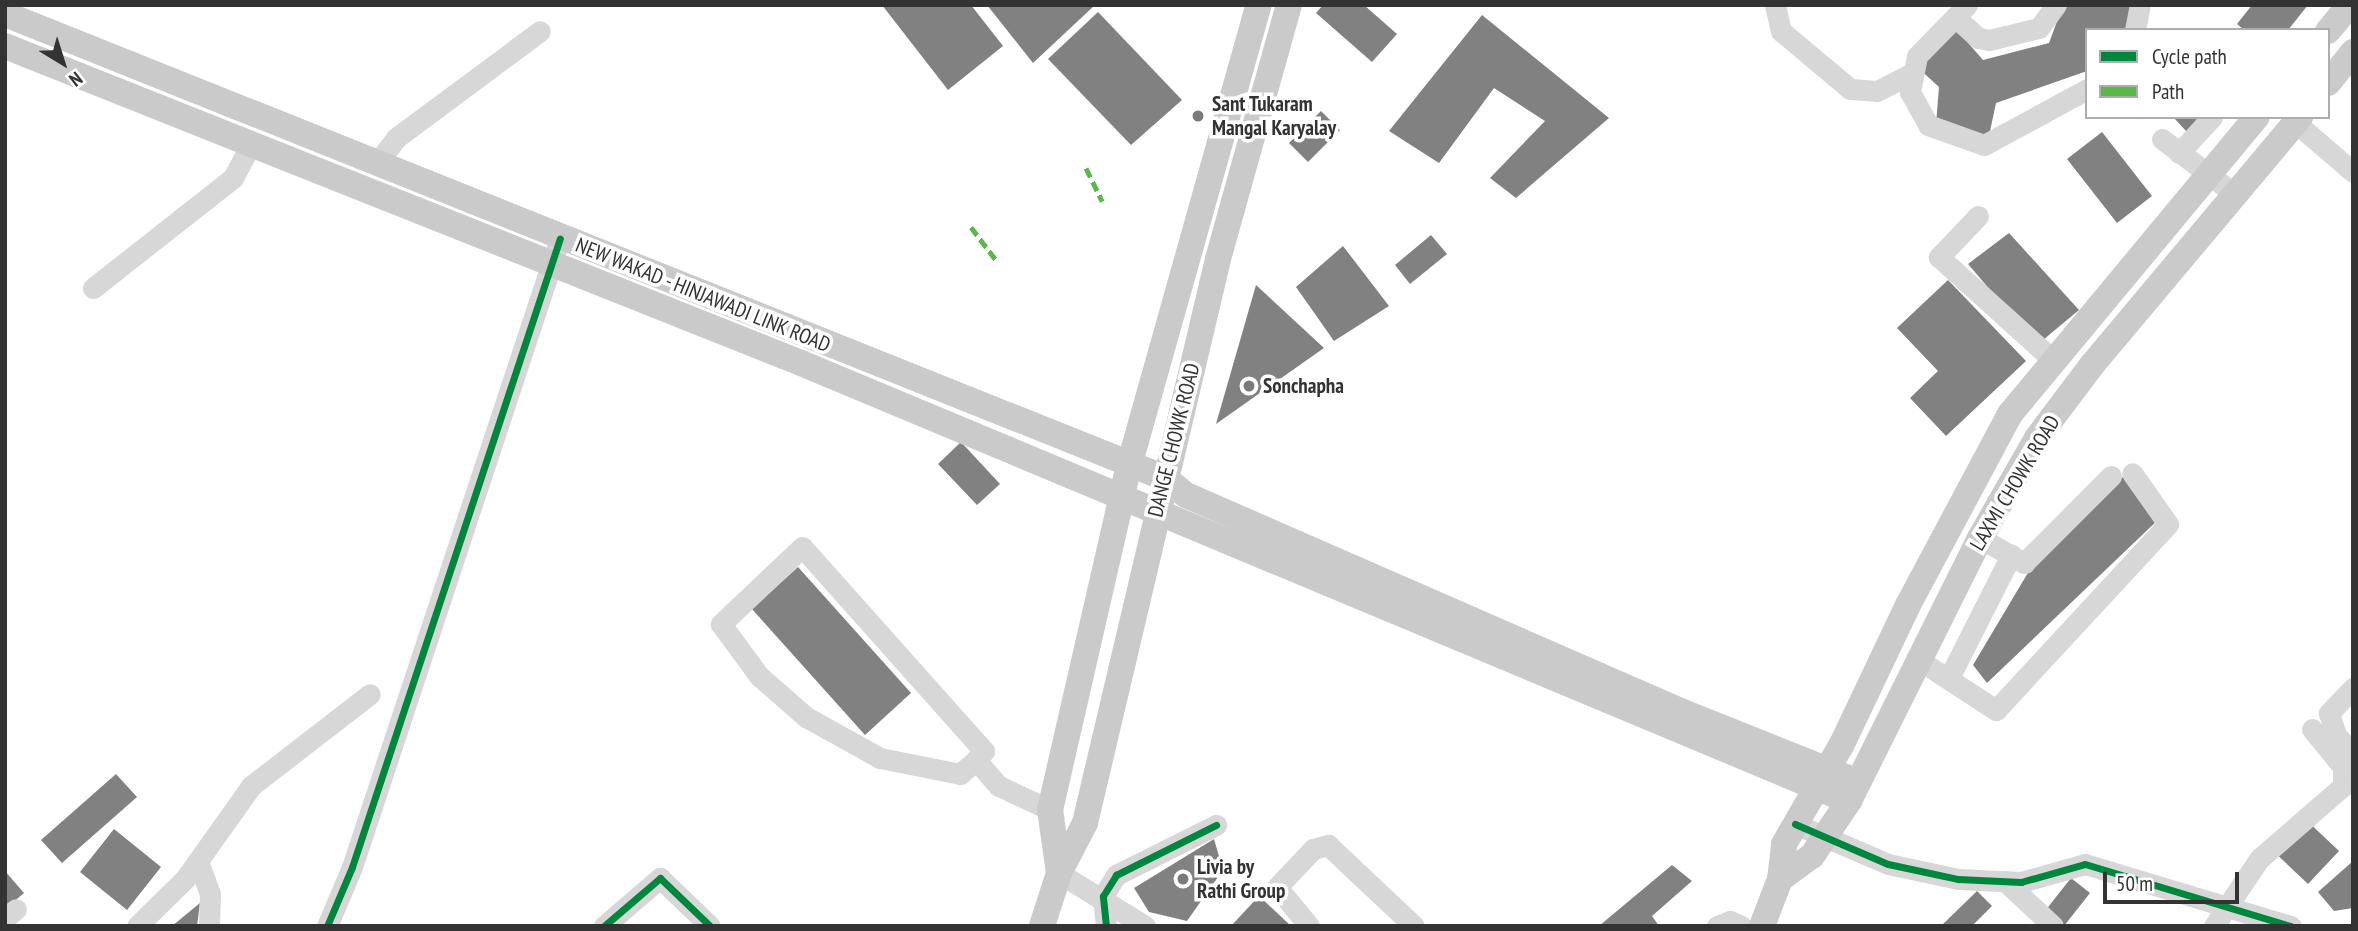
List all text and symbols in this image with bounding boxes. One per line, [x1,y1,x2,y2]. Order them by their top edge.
north arrow [28,28,98,98]
legend [2085,28,2330,119]
text: Cycle path [2152,43,2227,70]
text: N [65,67,87,92]
text: Path [2152,78,2184,105]
place label: Sant Tukaram Mangal Karyalay [1212,91,1336,141]
marker: Sant Tukaram Mangal Karyalay [1190,108,1206,124]
street label: NEW WAKAD - HINJAWADI LINK ROAD [571,232,835,358]
street label: DANGE CHOWK ROAD [1143,360,1205,520]
place label: Sonchapha [1263,373,1344,399]
marker: Sonchapha [1241,378,1257,394]
street label: LAXMI CHOWK ROAD [1965,411,2065,555]
place label: Livia by Rathi Group [1197,854,1286,904]
scale bar [2106,858,2242,902]
text: 50 m [2116,870,2153,897]
marker: Livia by Rathi Group [1175,871,1191,887]

